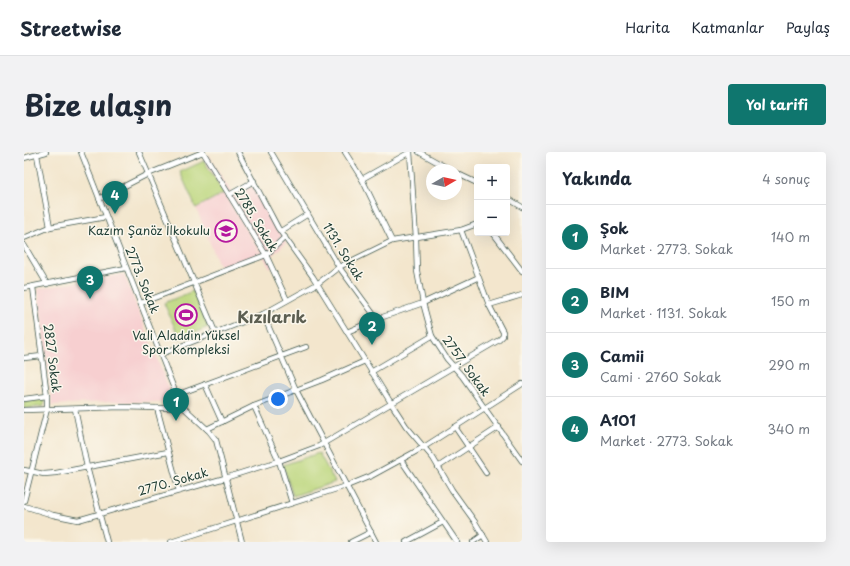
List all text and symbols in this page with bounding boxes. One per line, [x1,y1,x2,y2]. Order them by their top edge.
text: Streetwise [20,14,122,42]
text: Harita [625,17,670,38]
text: Katmanlar [692,17,764,38]
text: Paylaş [786,17,830,38]
text: Bize ulaşın [24,83,172,126]
button: Yol tarifi [728,84,826,125]
north arrow [426,164,462,200]
map controls [474,164,510,236]
button: + [474,164,510,200]
text: Yakında [562,165,632,191]
text: 4 sonuç [762,169,810,188]
pin: 4 [102,181,128,214]
street label: 2785. Sokak [231,184,283,255]
button: − [474,200,510,236]
text: Şok [600,216,629,239]
school or university icon: Kazım Şanöz İlkokulu [213,218,239,244]
street label: 1131. Sokak [319,219,369,284]
place label: Kazım Şanöz İlkokulu [88,221,210,239]
text: 1 [572,227,578,246]
text: 140 m [771,227,810,246]
text: Market · 2773. Sokak [600,239,733,258]
street label: 2773. Sokak [121,243,165,316]
pin: 3 [77,266,103,299]
text: BIM [600,280,629,303]
text: 2 [570,291,580,310]
text: 150 m [771,291,810,310]
sports icon: Vali Aladdin Yüksel Spor Kompleksi [173,302,199,328]
text: Market · 1131. Sokak [600,303,727,322]
district label: Kızılarık [237,304,307,328]
pin: 2 [359,312,385,345]
street label: 2827 Sokak [40,322,66,393]
place label: Vali Aladdin Yüksel Spor Kompleksi [132,326,240,358]
street label: 2757. Sokak [439,331,495,400]
text: Camii [600,344,644,367]
text: 3 [571,355,579,374]
text: 290 m [769,355,810,374]
text: Cami · 2760 Sokak [600,367,721,386]
pin: 1 [163,388,189,421]
your location [268,389,288,409]
text: A101 [600,408,636,431]
text: 4 [571,419,579,438]
text: 340 m [767,419,810,438]
text: Market · 2773. Sokak [600,431,733,450]
street label: 2770. Sokak [136,462,210,500]

